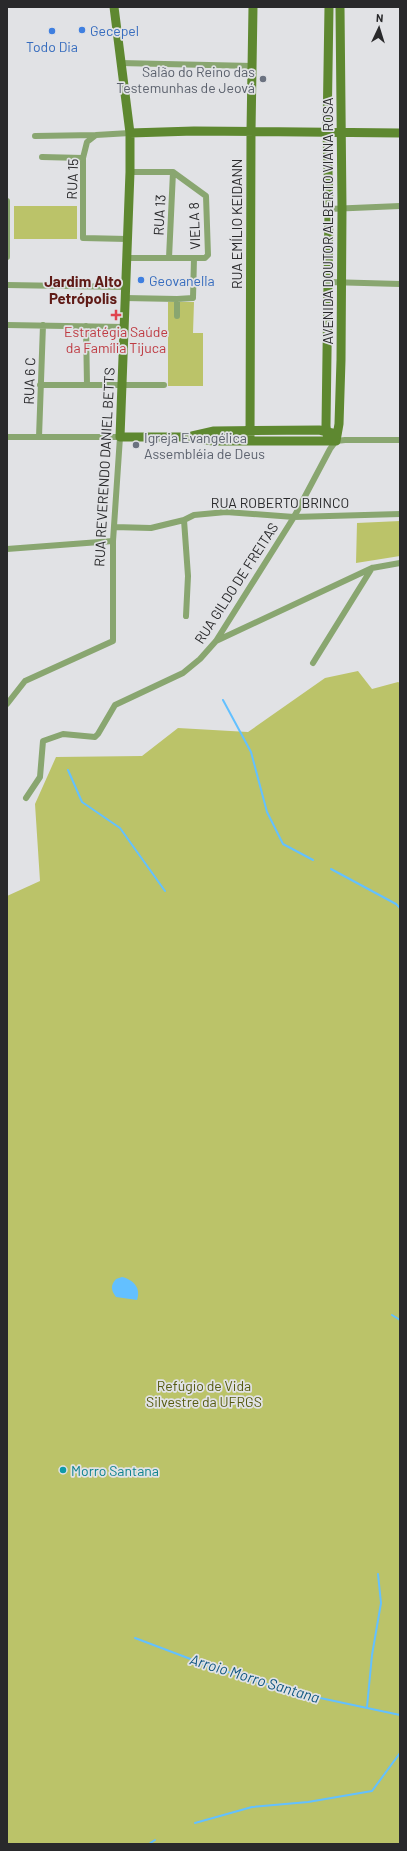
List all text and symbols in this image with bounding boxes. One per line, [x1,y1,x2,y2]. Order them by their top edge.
north arrow [359,8,399,48]
text: N [376,11,384,24]
place label: Gecepel [90,22,139,39]
marker: Gecepel [77,25,87,35]
marker: Todo Dia [47,26,57,36]
place label: Todo Dia [26,38,78,55]
place label: Salão do Reino das Testemunhas de Jeová [116,63,255,96]
marker: Salão do Reino das Testemunhas de Jeová [258,74,268,84]
street label: AVENIDA DOUTOR ALBERTO VIANA ROSA [319,97,336,344]
street label: RUA 15 [63,158,81,200]
street label: RUA EMÍLIO KEIDANN [228,159,245,289]
street label: RUA 13 [149,194,169,236]
street label: VIELA 8 [185,202,203,250]
district label: Jardim Alto Petrópolis [44,272,122,307]
place label: Geovanella [149,272,215,289]
marker: Geovanella [136,275,146,285]
marker: Estratégia Saúde da Família Tijuca [110,309,122,321]
place label: Estratégia Saúde da Família Tijuca [64,323,168,356]
street label: RUA 6 C [20,357,38,405]
street label: RUA REVERENDO DANIEL BETTS [90,367,118,567]
place label: Igreja Evangélica Assembléia de Deus [144,429,265,462]
marker: Igreja Evangélica Assembléia de Deus [131,440,141,450]
street label: RUA ROBERTO BRINCO [211,494,349,511]
street label: RUA GILDO DE FREITAS [190,519,282,647]
park label: Refúgio de Vida Silvestre da UFRGS [146,1377,262,1410]
place label: Morro Santana [71,1462,159,1479]
marker: Morro Santana [58,1465,68,1475]
water label: Arroio Morro Santana [188,1650,322,1706]

